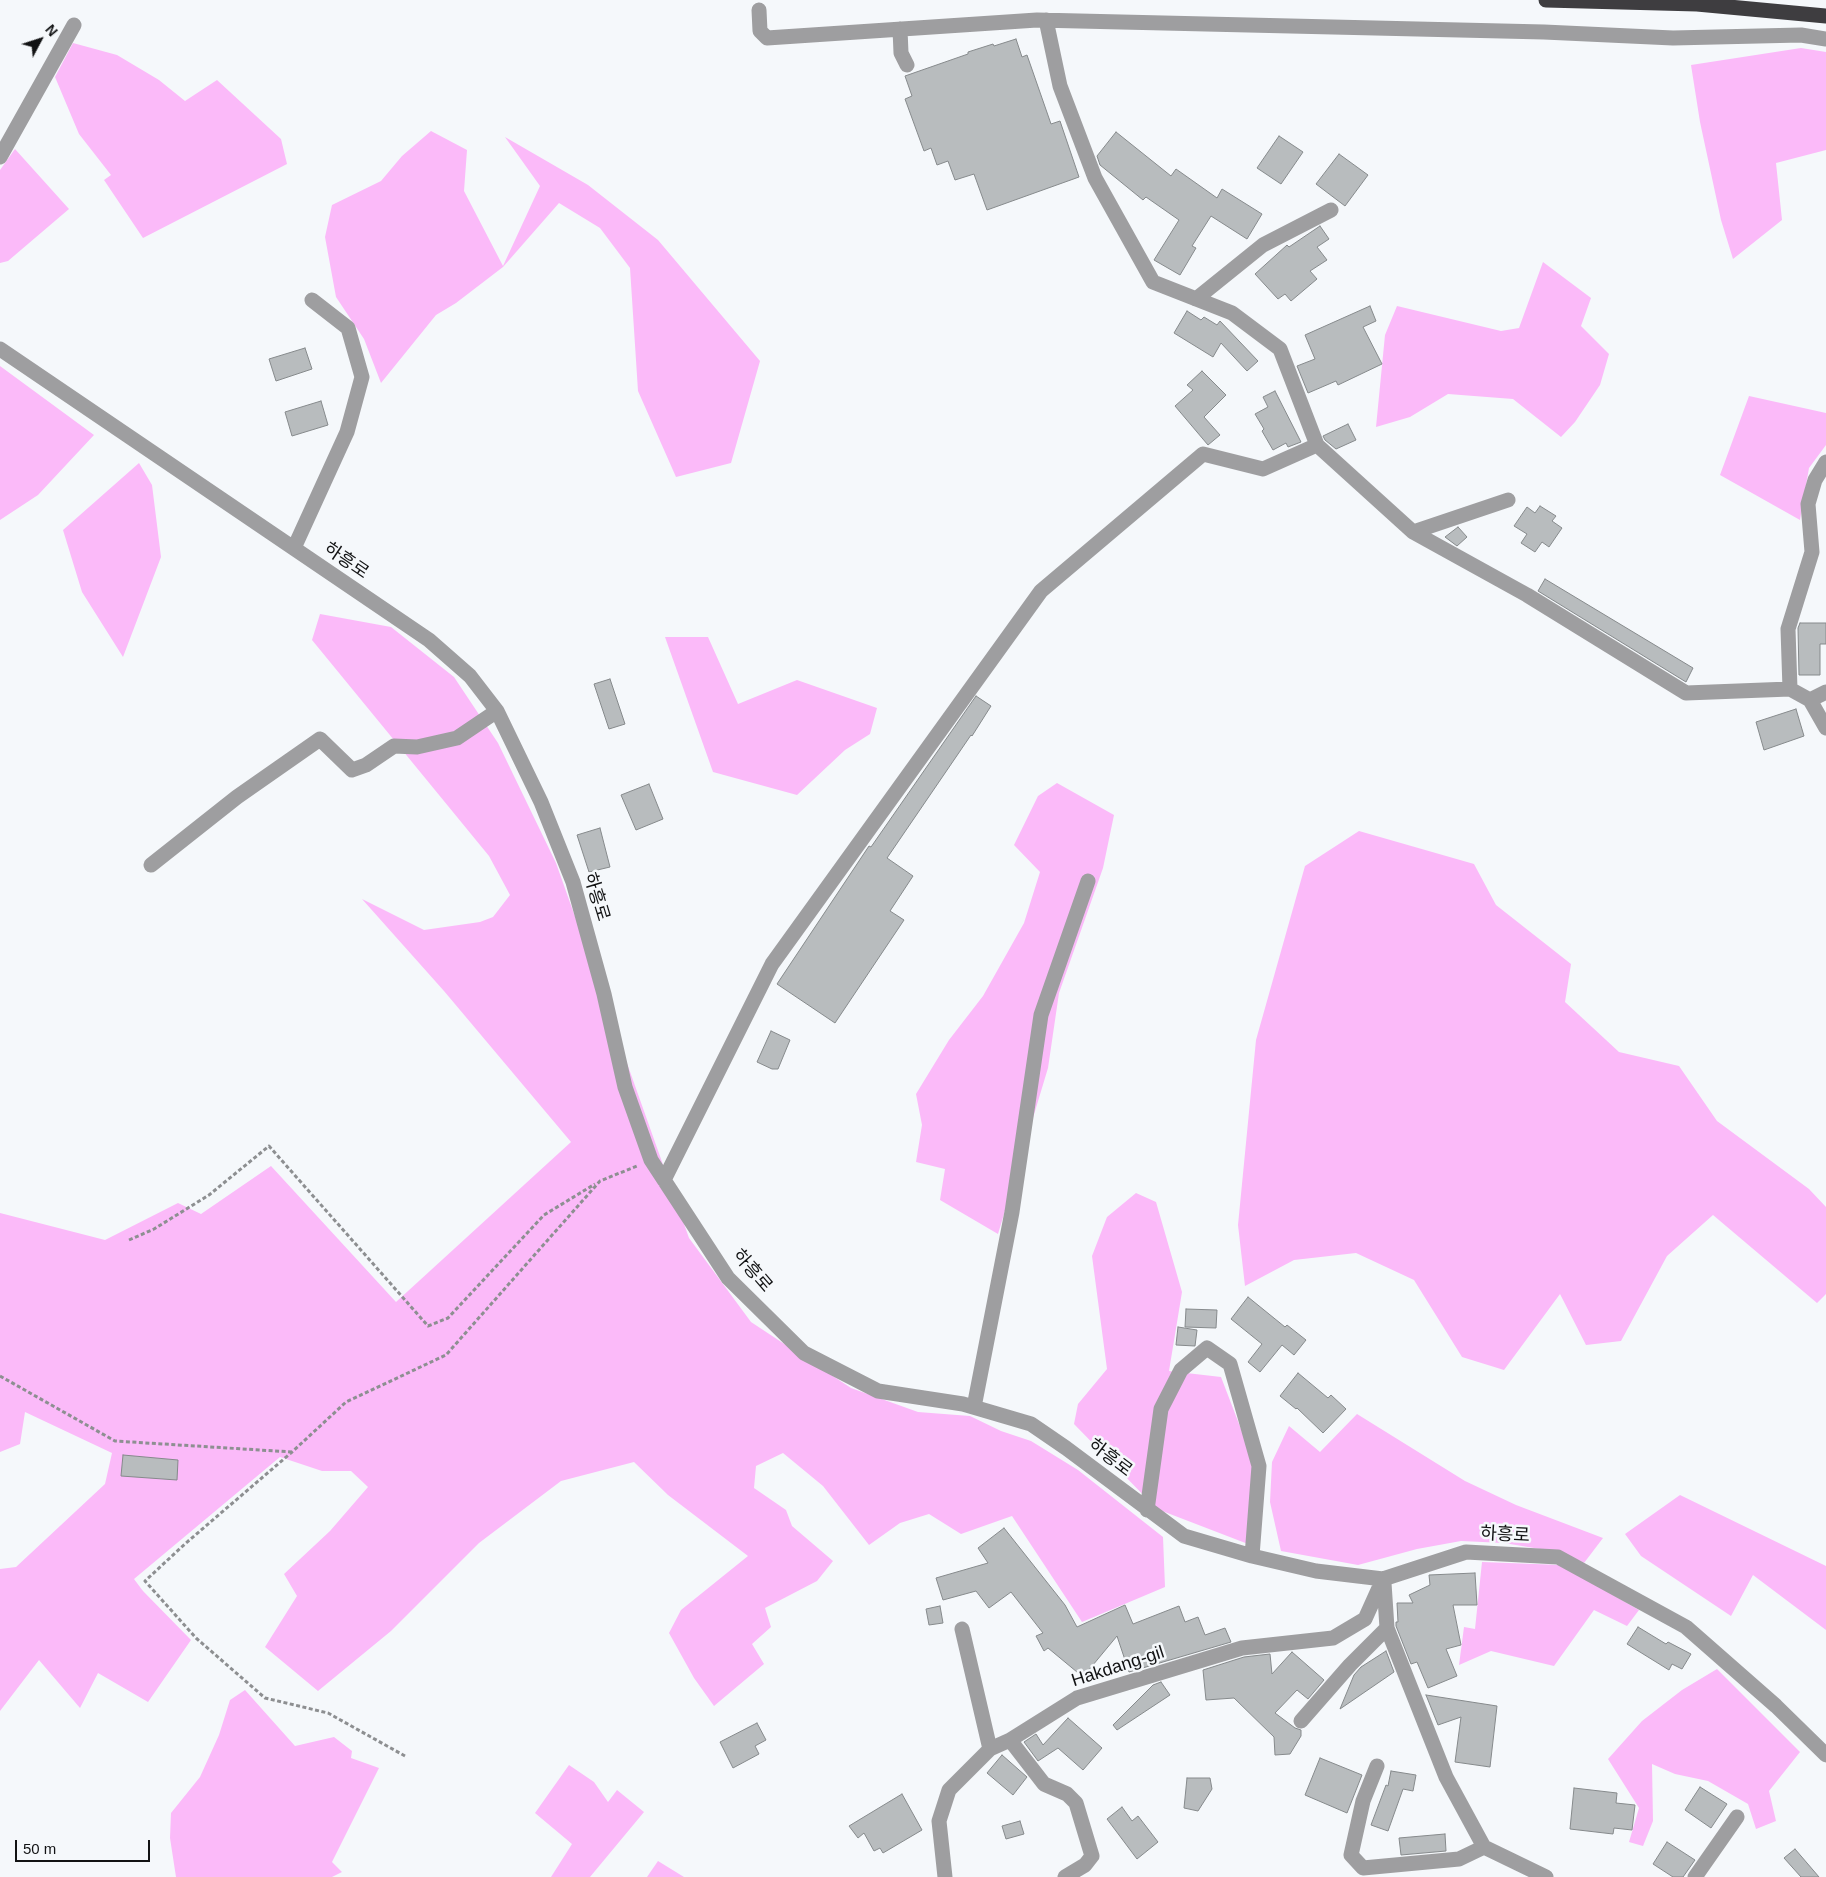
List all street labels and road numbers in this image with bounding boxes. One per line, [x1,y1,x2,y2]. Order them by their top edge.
street label: 하흥로 [319,538,373,584]
street label: 하흥로 [578,870,614,924]
street label: 하흥로 [728,1245,776,1297]
street label: 하흥로 [1084,1434,1136,1482]
street label: 하흥로 [1480,1523,1530,1547]
street label: Hakdang-gil [1069,1642,1167,1692]

